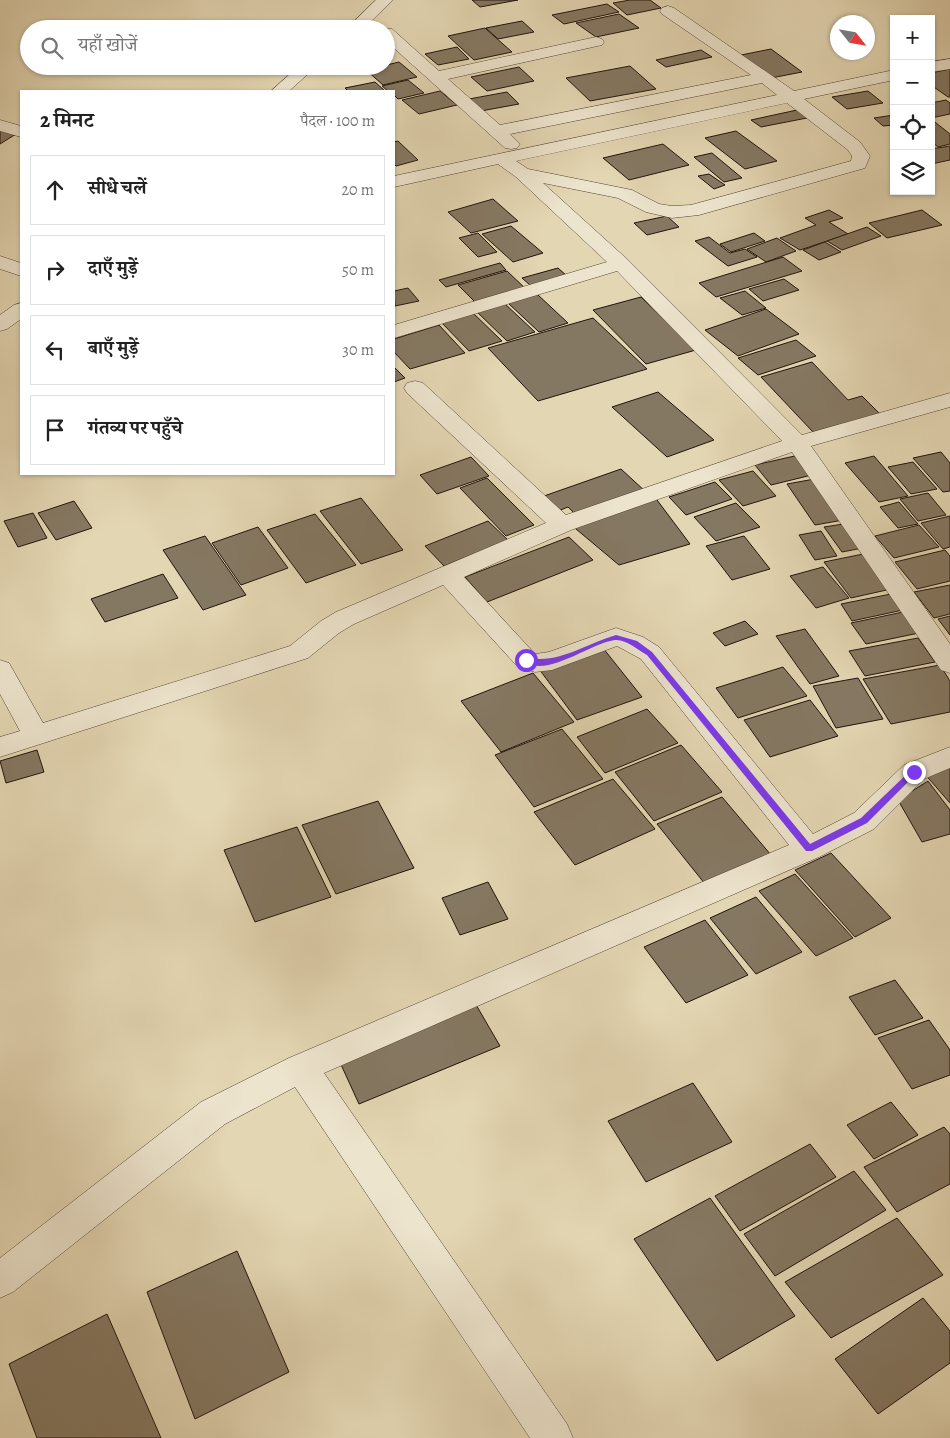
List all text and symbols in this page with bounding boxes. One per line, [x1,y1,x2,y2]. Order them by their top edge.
north arrow [830,15,875,60]
map controls [890,15,935,195]
button: + [890,15,935,60]
search box [20,20,395,75]
text: यहाँ खोजें [78,32,137,58]
icon: search [38,34,66,62]
button: − [890,60,935,105]
button: locate [890,105,935,150]
text: 2 मिनट [40,106,94,134]
text: पैदल · 100 m [300,110,375,132]
button: layers [890,150,935,195]
text: सीधे चलें [88,175,146,201]
icon: ahead [41,176,69,204]
text: 20 m [341,179,374,201]
text: दाएँ मुड़ें [88,255,138,281]
icon: right [41,256,69,284]
text: 50 m [342,259,374,281]
text: बाएँ मुड़ें [88,335,138,361]
icon: left [41,336,69,364]
text: 30 m [342,339,374,361]
text: गंतव्य पर पहुँचे [88,415,183,441]
icon: arrive [41,416,69,444]
route start [515,649,538,672]
route end [903,761,926,784]

